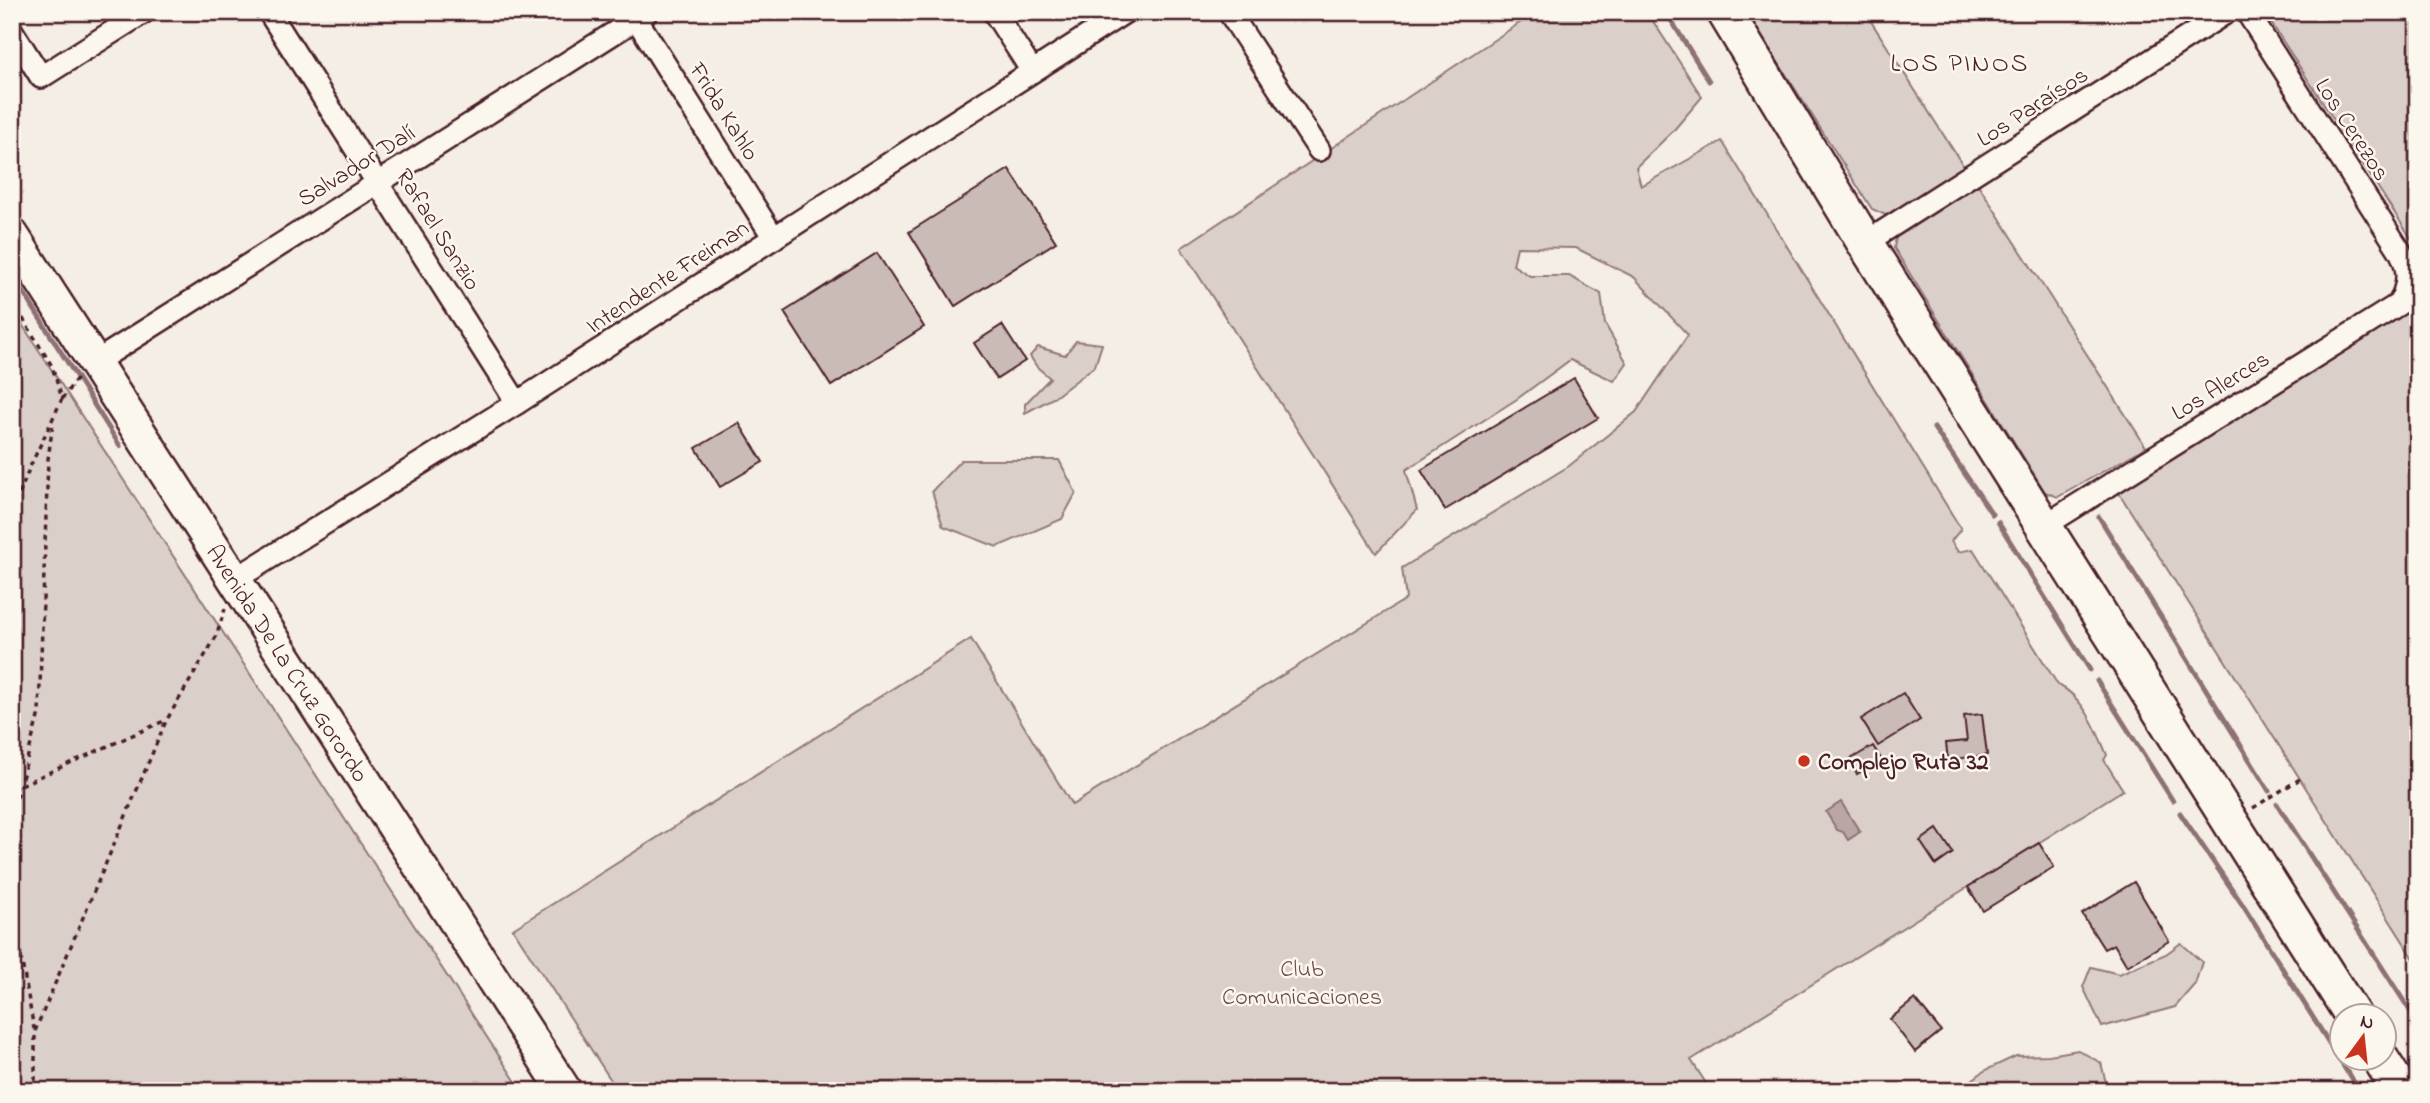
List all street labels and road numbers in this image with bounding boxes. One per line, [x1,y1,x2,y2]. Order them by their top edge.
street label: Frida Kahlo [678,55,767,168]
street label: Los Paraísos [1971,59,2096,157]
street label: Los Cerezos [2305,72,2397,189]
street label: Salvador Dalí [292,117,423,217]
street label: Rafael Sanzio [385,162,488,298]
street label: Intendente Freiman [580,212,757,344]
street label: Los Alerces [2165,343,2277,431]
street label: Avenida De La Cruz Gorordo [196,538,376,790]

